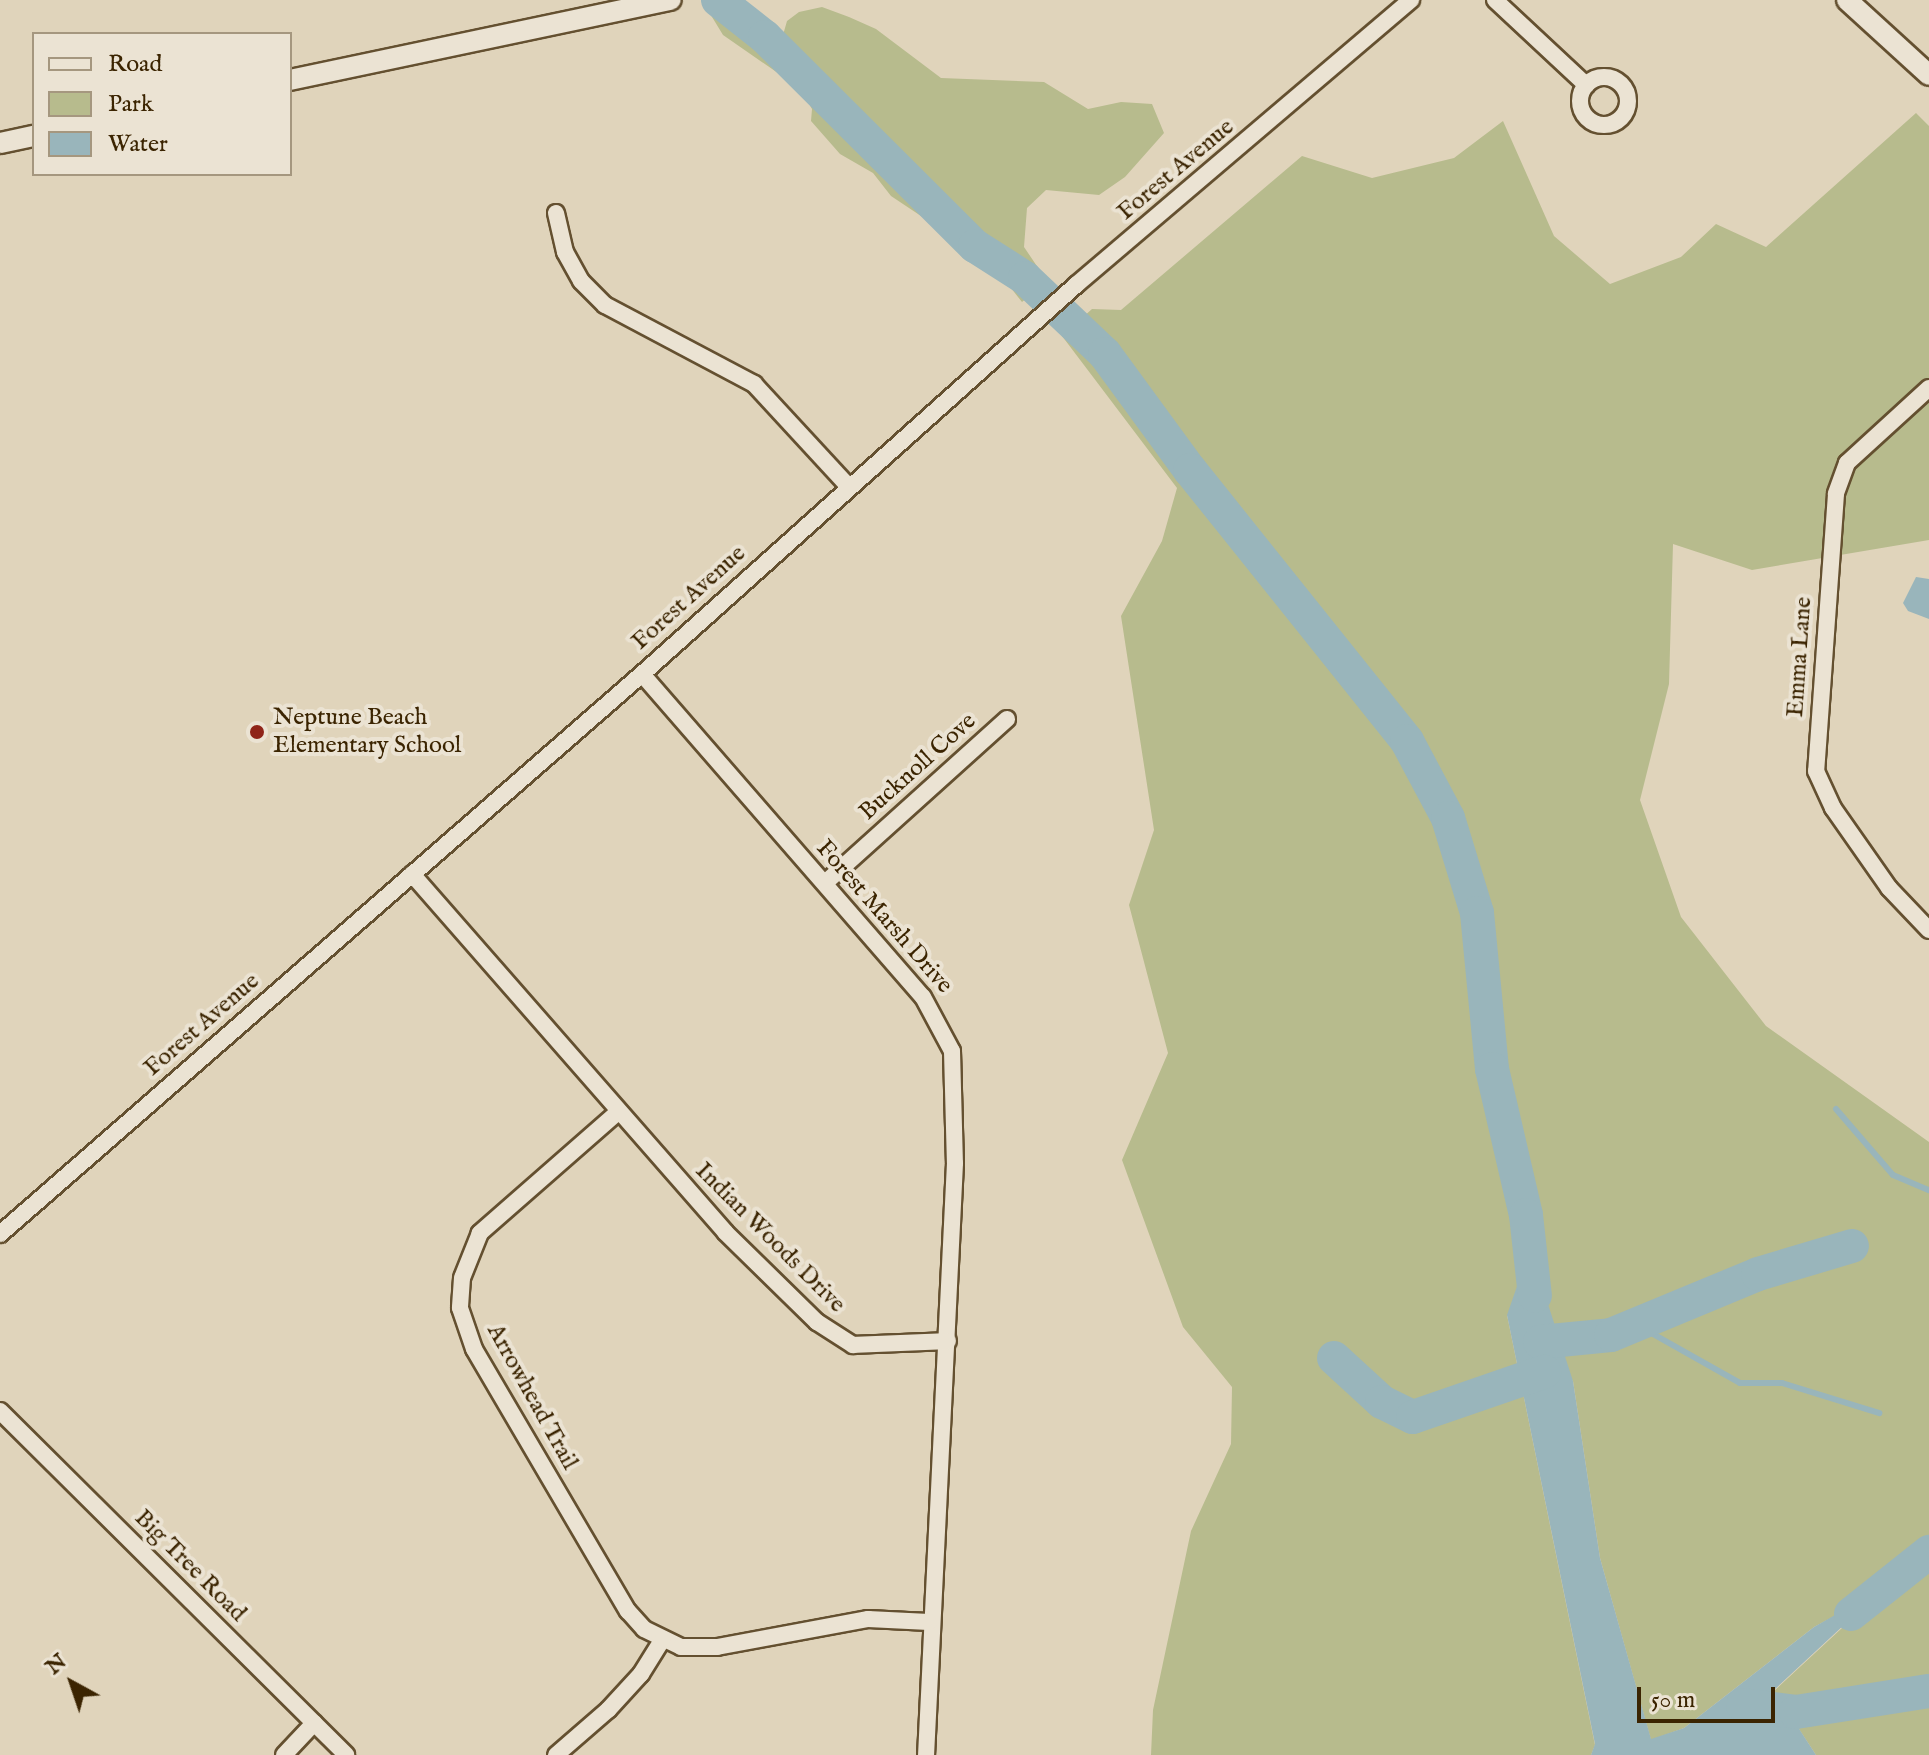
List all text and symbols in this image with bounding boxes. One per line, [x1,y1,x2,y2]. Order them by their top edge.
legend [32,32,292,176]
text: Road [108,49,162,80]
text: Park [108,89,154,120]
street label: Forest Avenue [1112,113,1240,227]
text: Water [108,129,168,160]
street label: Forest Avenue [626,539,752,657]
street label: Emma Lane [1781,596,1819,718]
place label: Neptune Beach Elementary School [273,704,461,760]
street label: Bucknoll Cove [854,707,982,827]
marker: Neptune Beach Elementary School [248,723,266,741]
street label: Forest Marsh Drive [810,834,958,1000]
street label: Forest Avenue [139,967,265,1083]
street label: Indian Woods Drive [689,1157,851,1319]
street label: Arrowhead Trail [480,1319,584,1475]
street label: Big Tree Road [128,1504,252,1628]
north arrow [32,1643,112,1723]
text: N [40,1648,73,1681]
scale bar [1641,1671,1779,1721]
text: 50 m [1651,1685,1695,1716]

